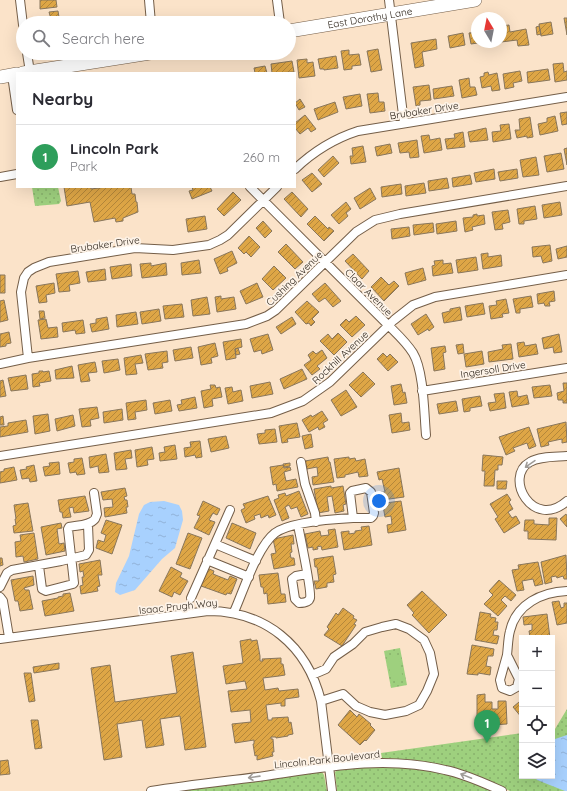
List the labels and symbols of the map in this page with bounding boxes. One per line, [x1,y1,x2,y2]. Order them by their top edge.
street label: East Dorothy Lane [327,4,414,31]
north arrow [471,12,507,48]
street label: Brubaker Drive [389,99,460,122]
street label: Brubaker Drive [70,233,141,256]
street label: Cushing Avenue [263,248,326,309]
street label: Claar Avenue [342,266,395,319]
street label: Rockhill Avenue [309,328,372,387]
street label: Ingersoll Drive [459,358,527,381]
one-way arrow [524,460,535,468]
your location [369,491,389,511]
street label: Isaac Prugh Way [138,596,218,617]
pin: 1 [474,710,500,743]
street label: Lincoln Park Boulevard [274,747,381,772]
one-way arrow [460,772,472,779]
one-way arrow [248,773,261,781]

